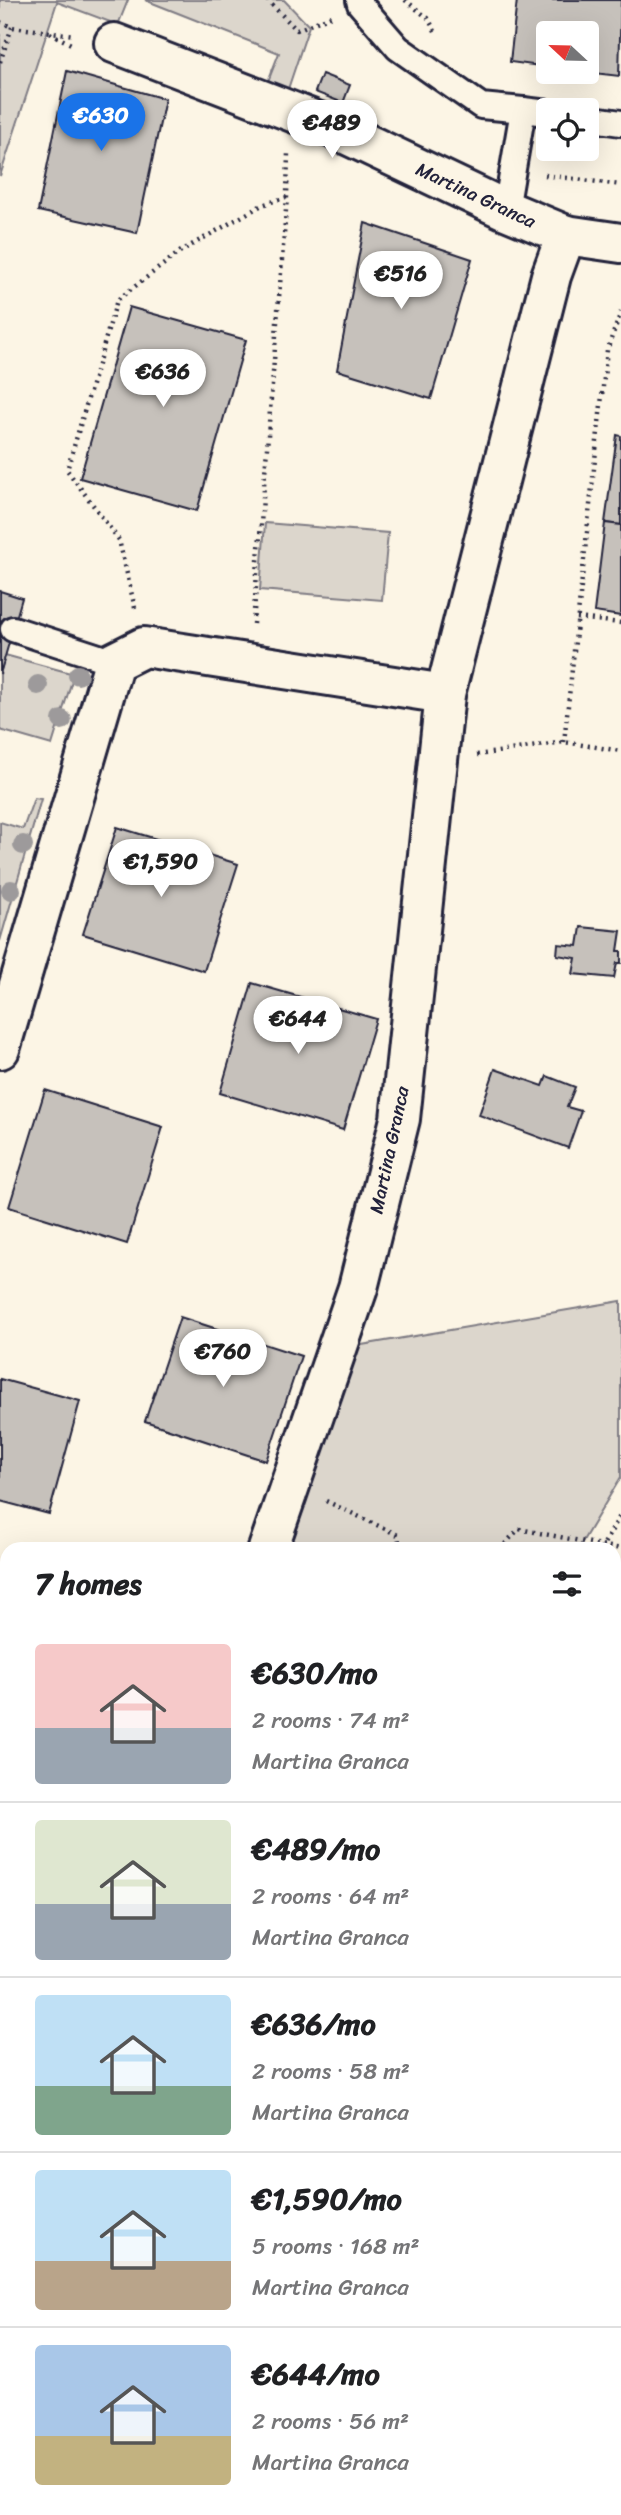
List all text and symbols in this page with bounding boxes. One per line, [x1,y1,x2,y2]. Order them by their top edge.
north arrow [536,21,598,84]
map controls [536,21,599,161]
pin: €630 [60,94,142,153]
text: €630 [73,95,129,136]
button: locate [536,98,599,161]
pin: €489 [291,100,373,160]
text: €489 [303,102,361,143]
street label: Martina Granca [410,153,542,238]
pin: €516 [360,252,442,311]
text: €516 [375,253,427,294]
pin: €636 [122,350,204,409]
text: €636 [136,351,190,392]
pin: €1,590 [104,839,218,899]
text: €1,590 [124,841,198,882]
pin: €644 [257,996,339,1056]
text: €644 [269,998,327,1039]
street label: Martina Granca [359,1083,419,1217]
pin: €760 [182,1330,264,1389]
text: €760 [195,1331,251,1372]
text: 7 homes [35,1557,142,1611]
icon: filters [548,1565,586,1603]
text: €630/mo [252,1646,378,1700]
icon: home [91,1672,175,1756]
text: 2 rooms · 74 m² [252,1700,409,1741]
text: Martina Granca [252,1741,409,1782]
text: €489/mo [252,1822,380,1876]
icon: home [91,1848,175,1932]
text: 2 rooms · 64 m² [252,1876,409,1917]
text: Martina Granca [252,1917,409,1958]
text: €636/mo [252,1997,376,2051]
icon: home [91,2023,175,2107]
text: 2 rooms · 58 m² [252,2051,410,2092]
text: Martina Granca [252,2092,409,2133]
text: €1,590/mo [252,2172,402,2226]
icon: home [91,2198,175,2282]
text: 5 rooms · 168 m² [252,2226,420,2267]
text: Martina Granca [252,2267,409,2308]
text: €644/mo [252,2347,380,2401]
icon: home [91,2373,175,2457]
text: 2 rooms · 56 m² [252,2401,409,2442]
text: Martina Granca [252,2442,409,2483]

